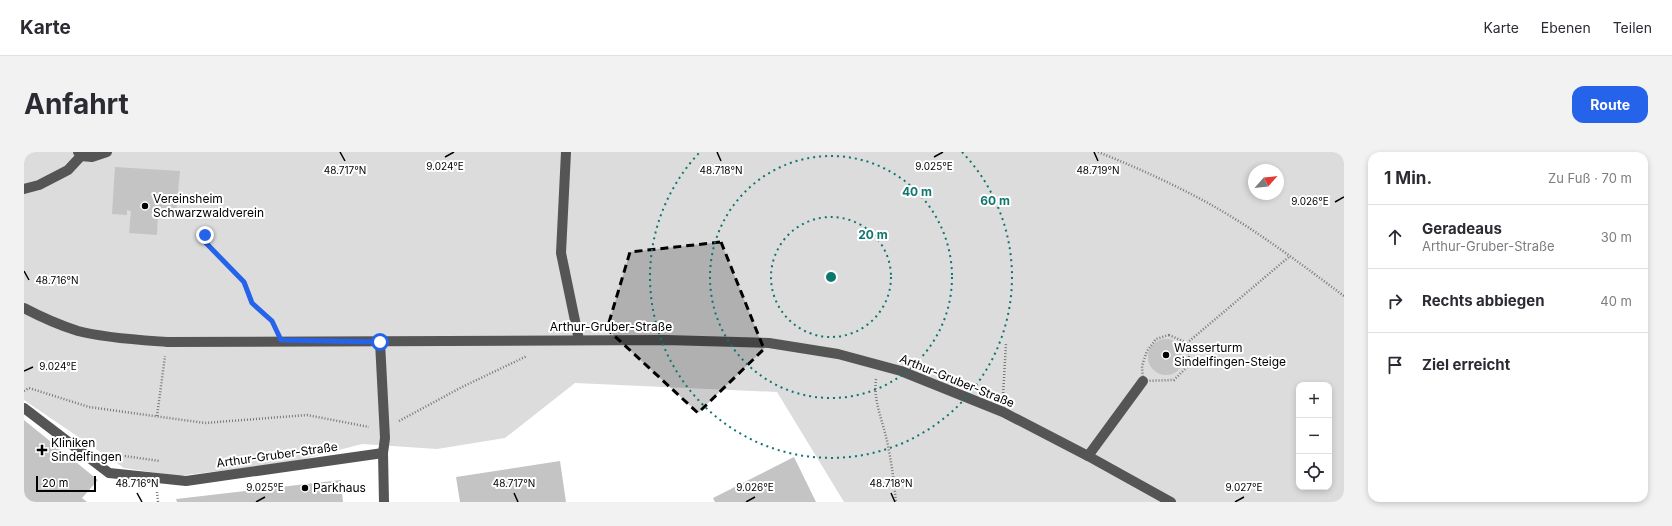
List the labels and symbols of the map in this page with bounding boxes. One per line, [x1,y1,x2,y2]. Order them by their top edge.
text: 9.024°E [426,160,464,172]
text: 9.025°E [915,160,953,172]
text: 48.717°N [324,164,366,176]
text: 48.718°N [699,164,743,176]
text: 48.719°N [1076,164,1120,176]
north arrow [1248,164,1284,200]
text: 40 m [902,184,932,199]
place label: Vereinsheim Schwarzwaldverein [153,191,264,220]
text: 60 m [980,193,1010,208]
text: 9.026°E [1291,195,1329,207]
marker: Vereinsheim Schwarzwaldverein [140,201,150,211]
route end [196,226,214,244]
text: 20 m [858,227,888,242]
centre of rings [824,270,838,284]
text: 48.716°N [35,274,79,286]
street label: Arthur-Gruber-Straße [550,319,672,334]
route start [371,333,389,351]
place label: Wasserturm Sindelfingen-Steige [1174,340,1286,369]
marker: Wasserturm Sindelfingen-Steige [1161,350,1171,360]
street label: Arthur-Gruber-Straße [898,351,1017,410]
text: 9.024°E [39,360,77,372]
place label: Kliniken Sindelfingen [51,435,122,464]
street label: Arthur-Gruber-Straße [215,439,339,470]
marker: Kliniken Sindelfingen [36,444,48,456]
scale bar [36,474,96,493]
text: 48.716°N [115,477,159,489]
text: 48.717°N [493,477,535,489]
text: 48.718°N [869,477,913,489]
place label: Parkhaus [313,480,366,495]
text: 9.025°E [246,481,284,493]
text: 9.026°E [736,481,774,493]
text: 9.027°E [1225,481,1263,493]
marker: Parkhaus [300,483,310,493]

